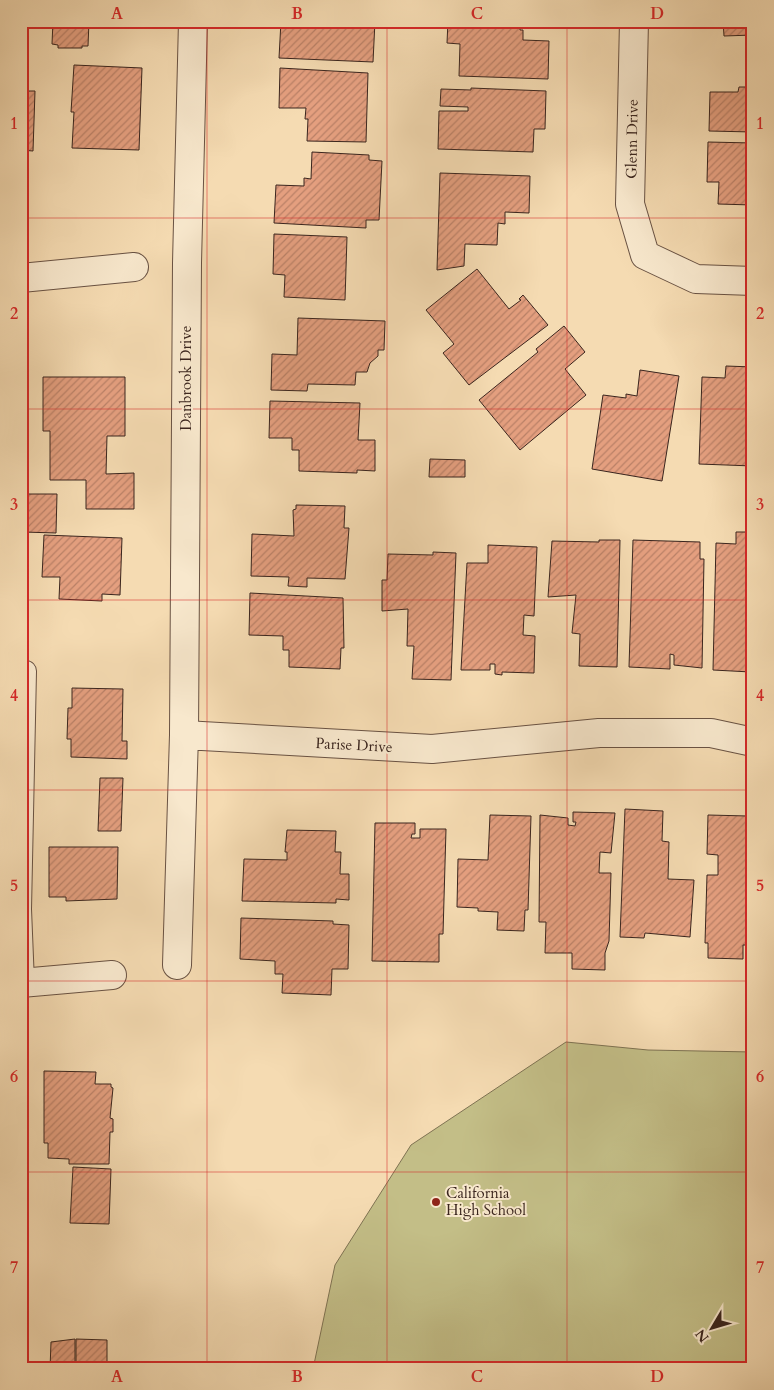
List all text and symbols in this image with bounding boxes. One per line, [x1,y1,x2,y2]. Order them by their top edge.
text: A [111,3,123,25]
text: B [291,3,303,25]
text: C [471,3,483,25]
text: D [650,3,664,25]
street label: Glenn Drive [621,99,643,179]
text: 1 [10,113,18,135]
text: 1 [756,113,764,135]
text: 2 [10,303,18,325]
text: 2 [756,303,764,325]
street label: Danbrook Drive [176,325,196,431]
text: 3 [10,494,18,516]
text: 3 [756,494,764,516]
text: 4 [10,685,18,707]
text: 4 [756,685,764,707]
street label: Parise Drive [315,733,393,757]
text: 5 [10,875,18,897]
text: 5 [756,875,764,897]
text: 6 [10,1066,18,1088]
text: 6 [756,1066,764,1088]
place label: California High School [446,1183,526,1220]
marker: California High School [430,1196,442,1208]
text: 7 [10,1257,18,1279]
text: 7 [756,1257,764,1279]
north arrow [686,1302,736,1352]
text: N [691,1325,713,1346]
text: A [111,1366,123,1388]
text: B [291,1366,303,1388]
text: C [471,1366,483,1388]
text: D [650,1366,664,1388]

